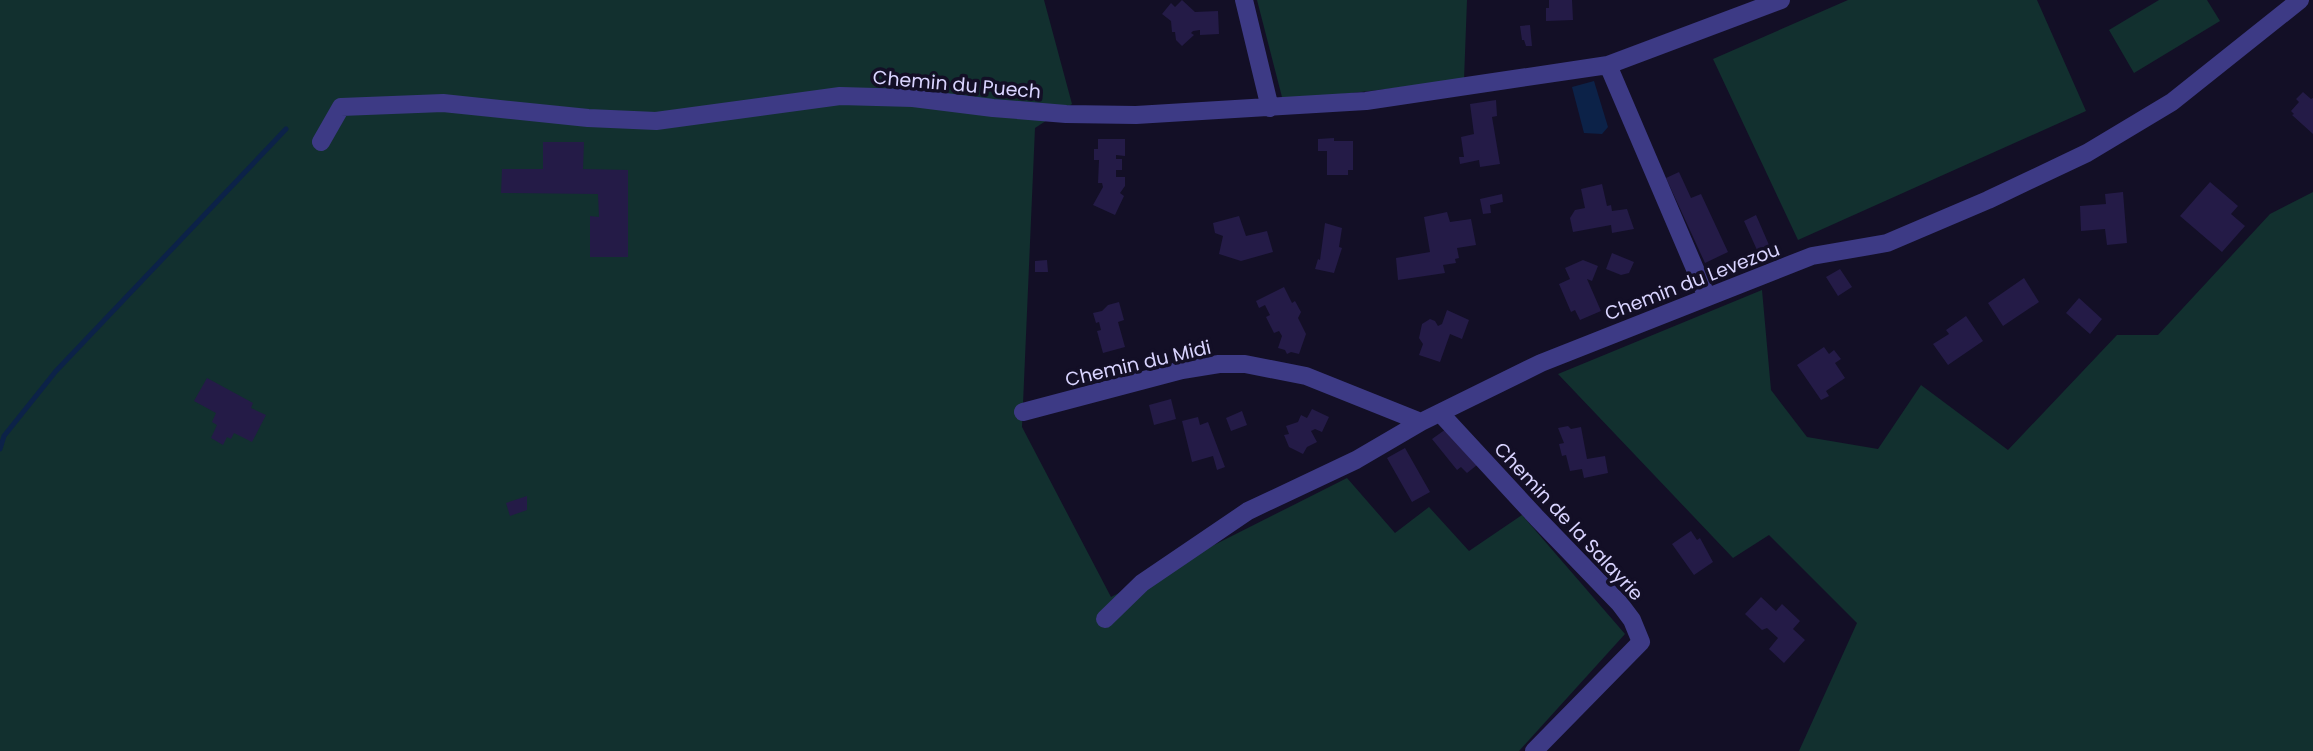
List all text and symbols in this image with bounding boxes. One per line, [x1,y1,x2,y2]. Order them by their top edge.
street label: Chemin du Puech [872,64,1042,105]
street label: Chemin du Levezou [1601,236,1784,327]
street label: Chemin du Midi [1063,334,1214,393]
street label: Chemin de la Salayrie [1488,436,1649,607]

